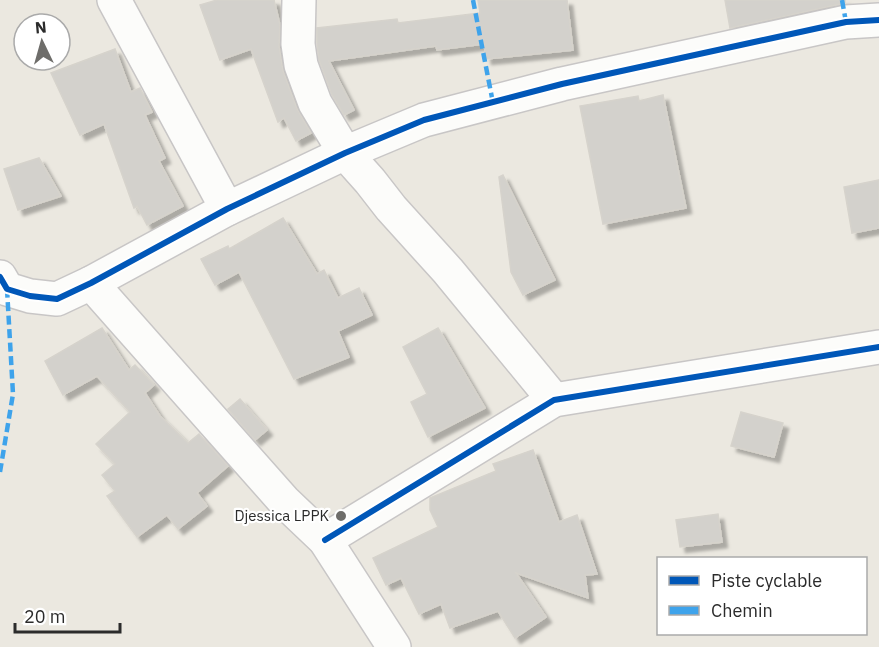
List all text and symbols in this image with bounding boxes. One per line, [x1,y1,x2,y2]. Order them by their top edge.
north arrow [12,12,72,72]
text: N [34,17,47,38]
place label: Djessica LPPK [234,506,329,525]
marker: Djessica LPPK [334,509,348,523]
legend [657,557,867,635]
text: Piste cyclable [711,569,822,592]
scale bar [15,596,120,634]
text: Chemin [711,599,773,622]
text: 20 m [24,605,66,628]

